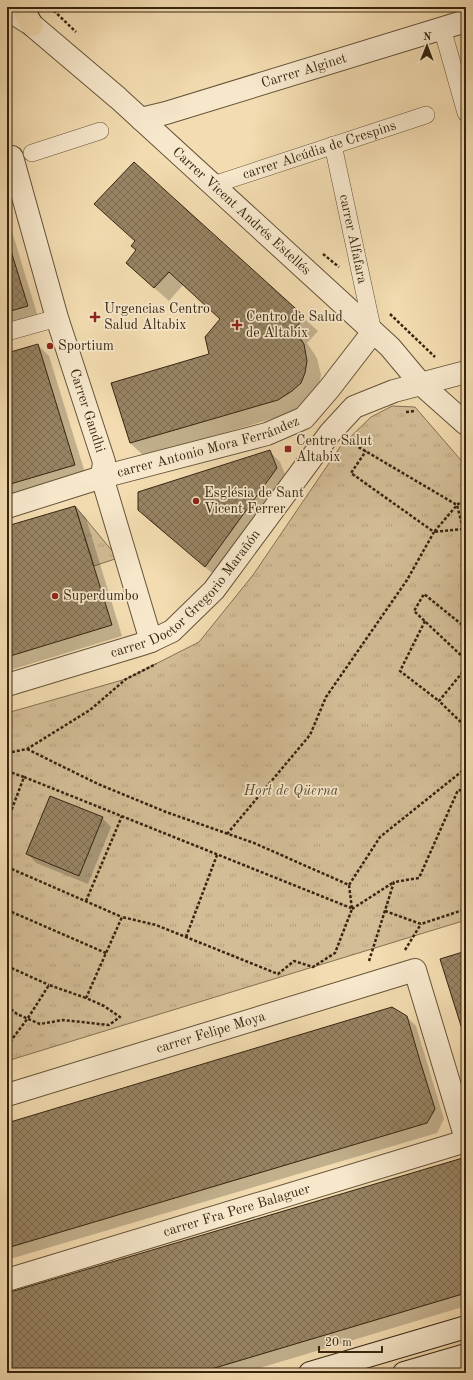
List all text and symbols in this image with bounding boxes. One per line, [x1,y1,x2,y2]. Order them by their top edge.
north arrow [407,26,447,66]
text: N [423,32,432,43]
street label: Carrer Alginet [260,51,348,90]
street label: carrer Alcúdia de Crespins [241,118,398,182]
street label: Carrer Vicent Andrés Estellés [170,145,313,278]
street label: carrer Alfafara [337,193,369,285]
place label: Urgencias Centro Salud Altabix [104,302,210,332]
place label: Centro de Salud de Altabix [246,310,343,340]
marker: Urgencias Centro Salud Altabix [89,311,101,323]
marker: Centro de Salud de Altabix [231,319,243,331]
place label: Sportium [58,339,114,353]
marker: Sportium [45,341,55,351]
street label: Carrer Gandhi [67,367,107,454]
street label: carrer Antonio Mora Ferrández [116,414,301,480]
place label: Centre Salut Altabix [296,434,372,464]
marker: Centre Salut Altabix [283,444,293,454]
place label: Església de Sant Vicent Ferrer [204,486,304,516]
marker: Església de Sant Vicent Ferrer [191,496,201,506]
street label: carrer Doctor Gregorio Marañón [109,527,263,660]
place label: Superdumbo [63,589,139,603]
marker: Superdumbo [50,591,60,601]
park label: Hort de Qüerna [243,784,339,798]
street label: carrer Felipe Moya [154,1009,267,1056]
street label: carrer Fra Pere Balaguer [162,1182,312,1239]
scale bar [319,1328,382,1354]
text: 20 m [325,1337,352,1349]

